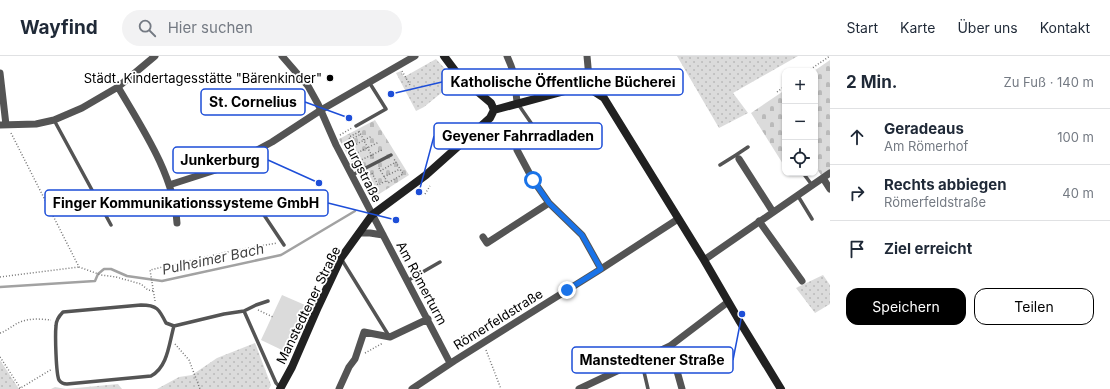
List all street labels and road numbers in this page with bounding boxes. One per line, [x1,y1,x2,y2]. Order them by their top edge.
street label: Burgstraße [340,137,386,205]
street label: Am Römerturm [393,238,451,328]
street label: Manstedtener Straße [272,243,344,367]
street label: Römerfeldstraße [450,285,546,353]

